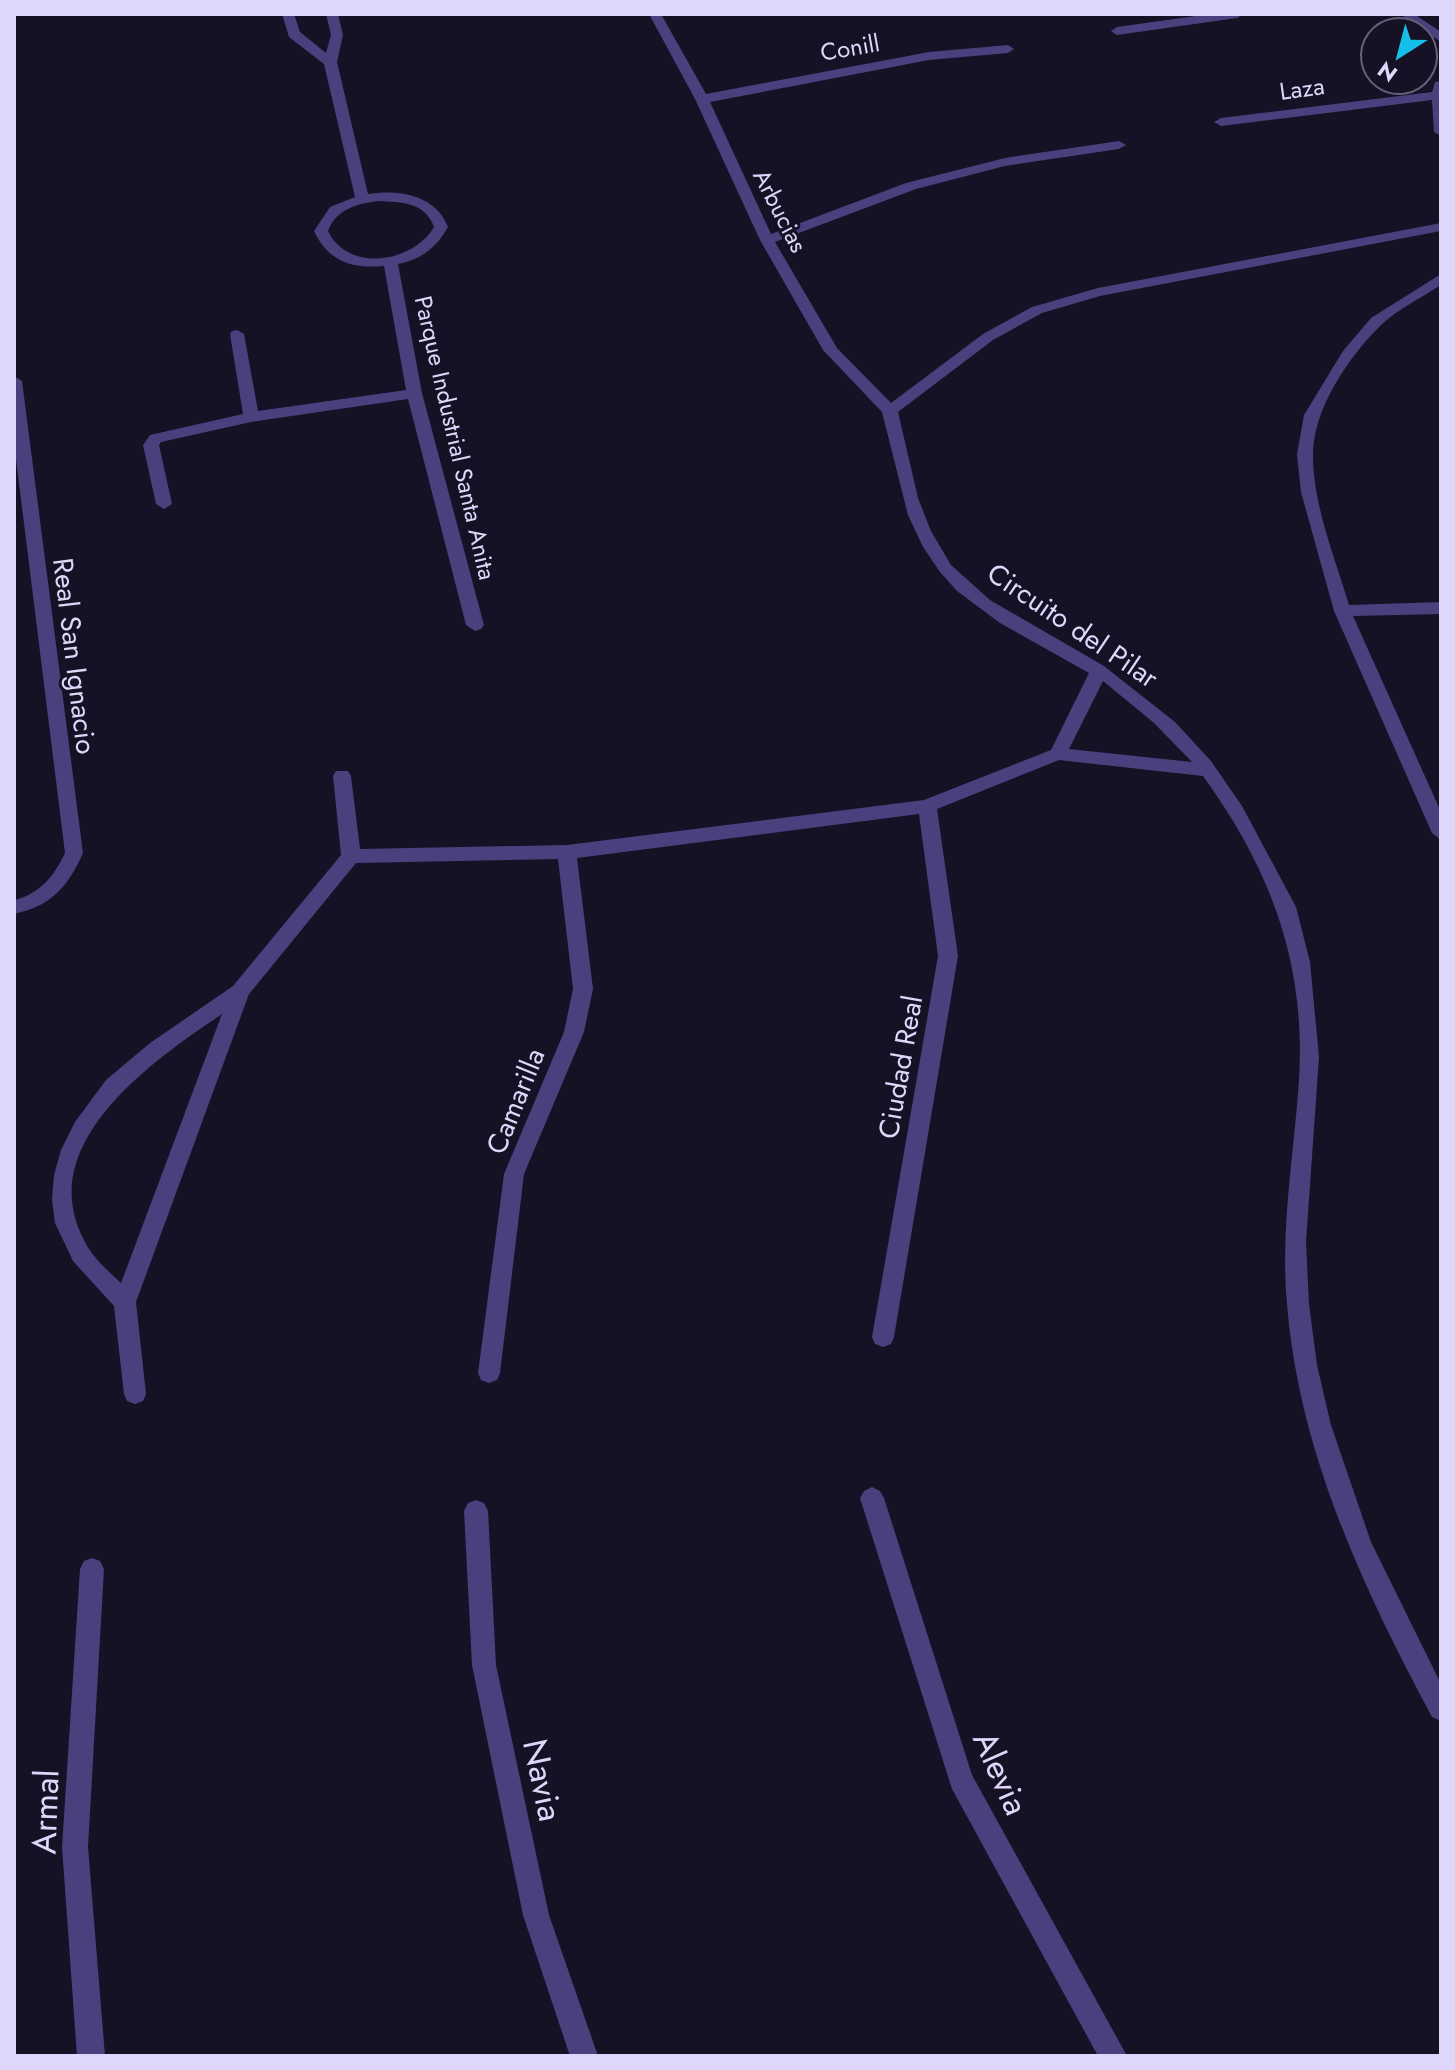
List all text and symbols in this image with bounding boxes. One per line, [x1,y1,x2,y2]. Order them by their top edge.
north arrow [1359,16,1439,96]
street label: Conill [818,25,882,70]
text: N [1371,54,1404,90]
street label: Laza [1277,68,1327,109]
street label: Arbucias [745,163,816,258]
street label: Parque Industrial Santa Anita [406,292,505,583]
street label: Circuito del Pilar [979,553,1167,698]
street label: Real San Ignacio [42,556,107,756]
street label: Ciudad Real [868,992,933,1142]
street label: Camarilla [476,1042,555,1160]
street label: Alevia [960,1723,1041,1823]
street label: Navia [510,1735,575,1826]
street label: Armal [20,1769,71,1855]

